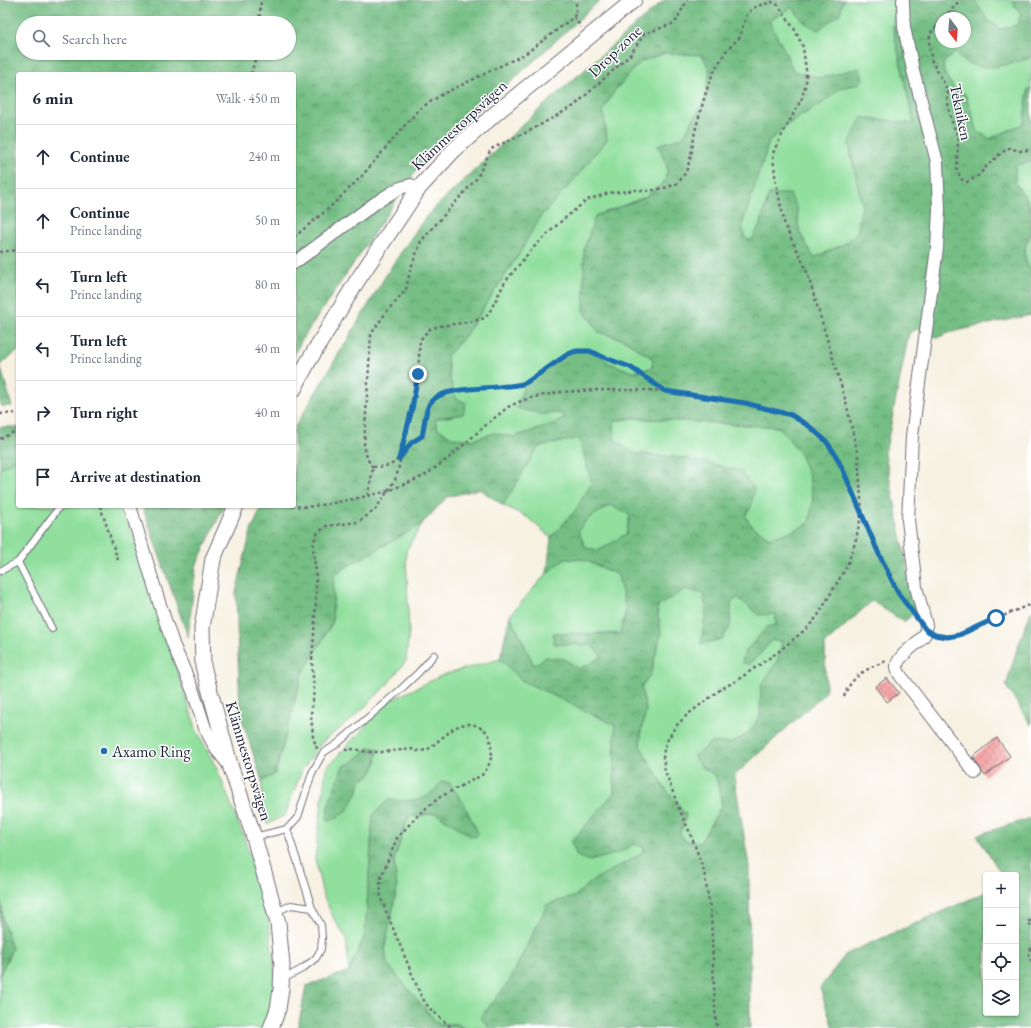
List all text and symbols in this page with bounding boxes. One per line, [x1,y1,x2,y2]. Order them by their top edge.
north arrow [935,12,971,48]
search box [16,16,296,60]
street label: Drop-zone [584,20,646,82]
icon: search [30,27,52,49]
text: Search here [62,29,127,48]
street label: Klämmestorpsvägen [407,75,512,175]
street label: Tekniken [945,82,977,143]
text: 6 min [32,87,73,109]
text: Walk · 450 m [216,90,280,107]
icon: ahead [32,146,54,168]
text: Continue [70,147,130,166]
text: 240 m [249,148,280,165]
text: Continue [70,203,130,222]
icon: ahead [32,210,54,232]
text: 50 m [255,212,280,229]
text: Prince landing [70,222,142,239]
text: Turn left [70,267,127,286]
icon: left [32,274,54,296]
text: 80 m [255,276,280,293]
text: Prince landing [70,286,142,303]
text: Turn left [70,331,127,350]
icon: left [32,338,54,360]
text: 40 m [255,340,280,357]
text: Prince landing [70,350,142,367]
route end [409,365,427,383]
icon: right [32,402,54,424]
text: Turn right [70,403,138,422]
text: 40 m [255,404,280,421]
icon: arrive [32,466,54,488]
text: Arrive at destination [70,467,201,486]
route start [987,609,1005,627]
street label: Klämmestorpsvägen [221,699,277,824]
place label: Axamo Ring [111,741,191,762]
marker: Axamo Ring [99,746,109,756]
map controls [983,872,1019,1016]
button: + [983,872,1019,908]
button: − [983,908,1019,944]
button: locate [983,944,1019,980]
button: layers [983,980,1019,1016]

